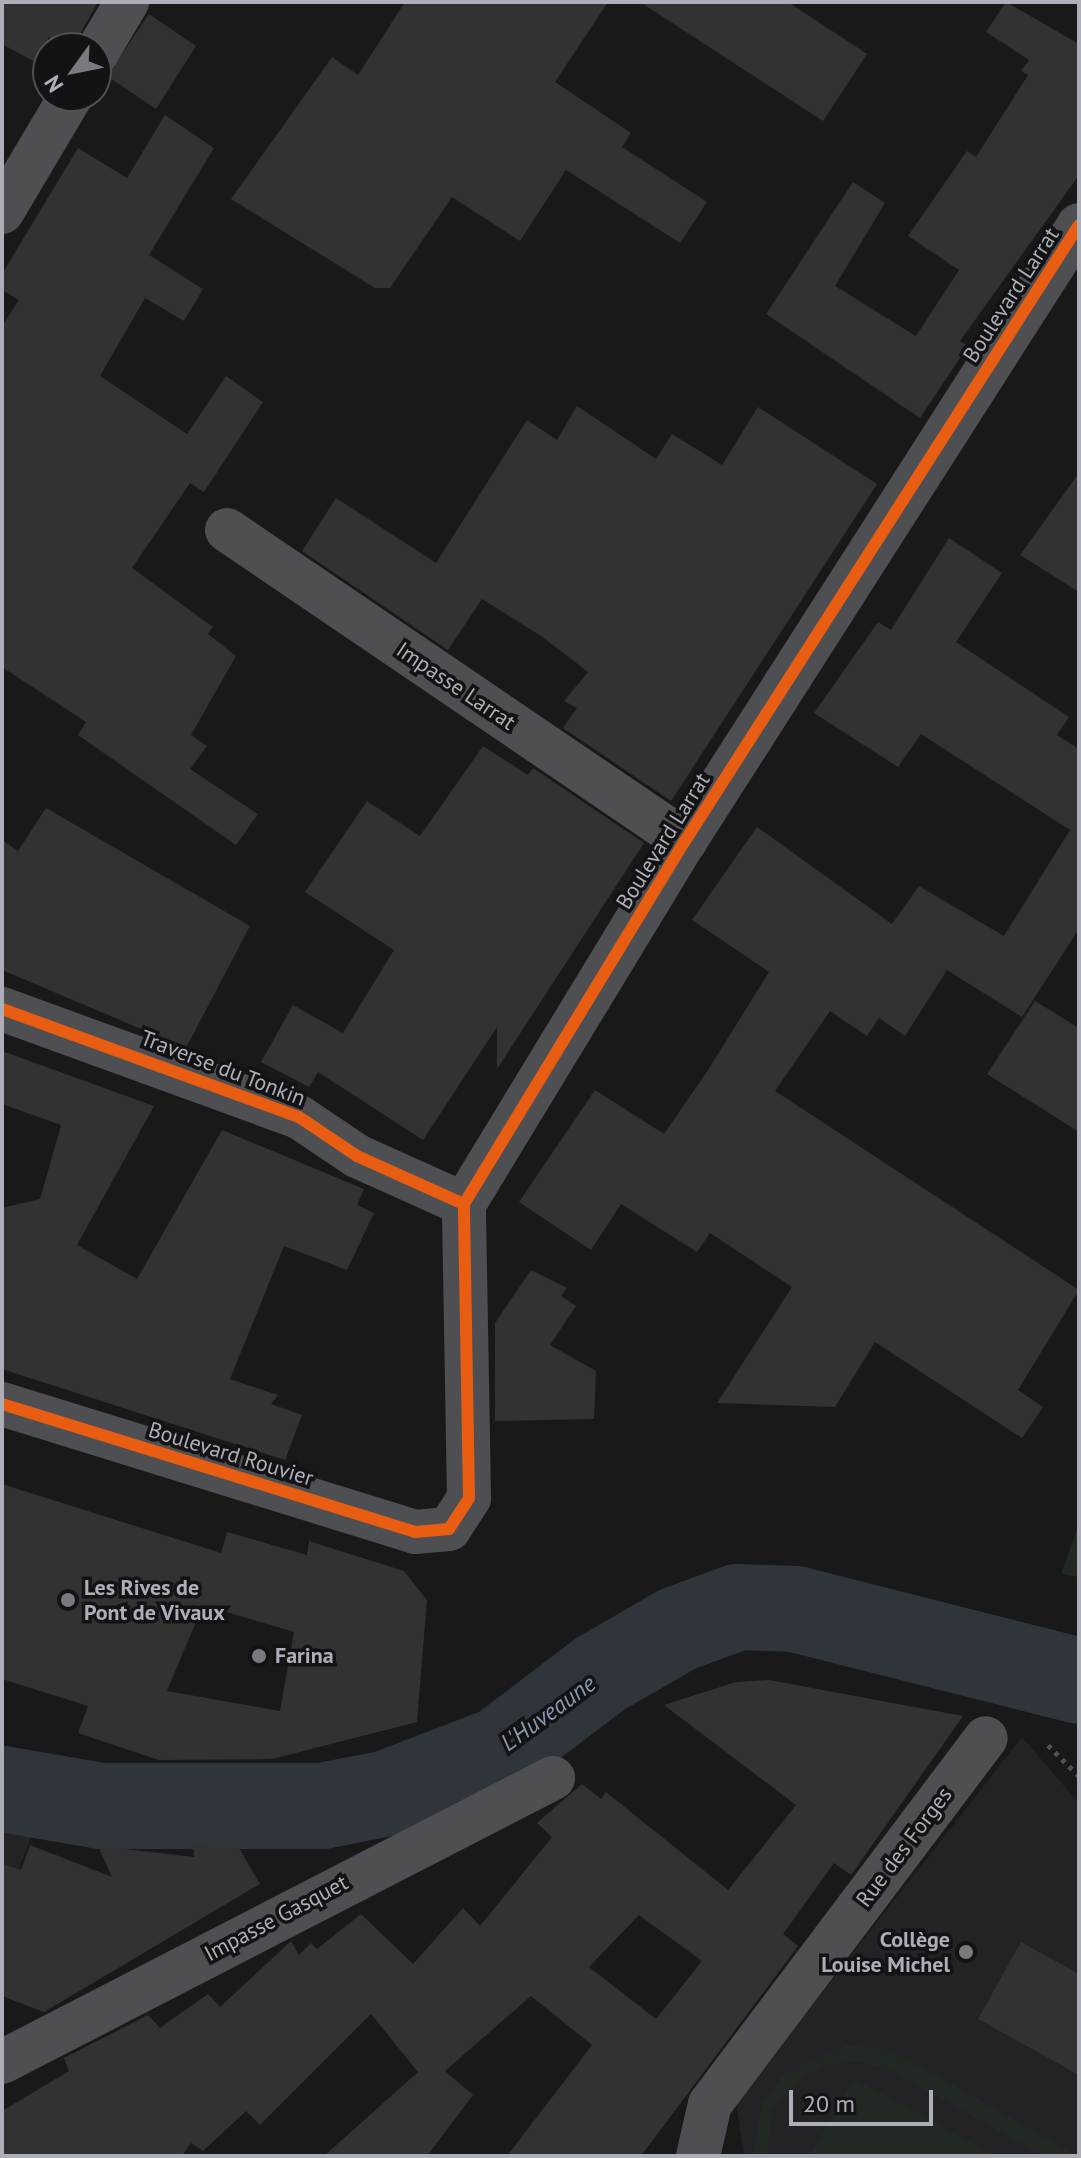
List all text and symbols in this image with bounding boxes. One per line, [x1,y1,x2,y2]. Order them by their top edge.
north arrow [32,32,112,112]
text: N [38,70,69,98]
street label: Boulevard Larrat [958,223,1064,367]
street label: Impasse Larrat [391,637,521,735]
street label: Boulevard Larrat [611,768,715,914]
street label: Traverse du Tonkin [137,1024,309,1112]
street label: Boulevard Rouvier [145,1416,317,1492]
place label: Les Rives de Pont de Vivaux [84,1574,225,1626]
marker: Les Rives de Pont de Vivaux [59,1591,77,1609]
place label: Farina [275,1643,334,1669]
marker: Farina [250,1647,268,1665]
water label: L'Huveaune [495,1669,601,1757]
street label: Rue des Forges [850,1782,958,1912]
street label: Impasse Gasquet [200,1869,352,1967]
place label: Collège Louise Michel [821,1926,950,1978]
marker: Collège Louise Michel [957,1943,975,1961]
scale bar [793,2074,937,2124]
text: 20 m [803,2088,855,2119]

